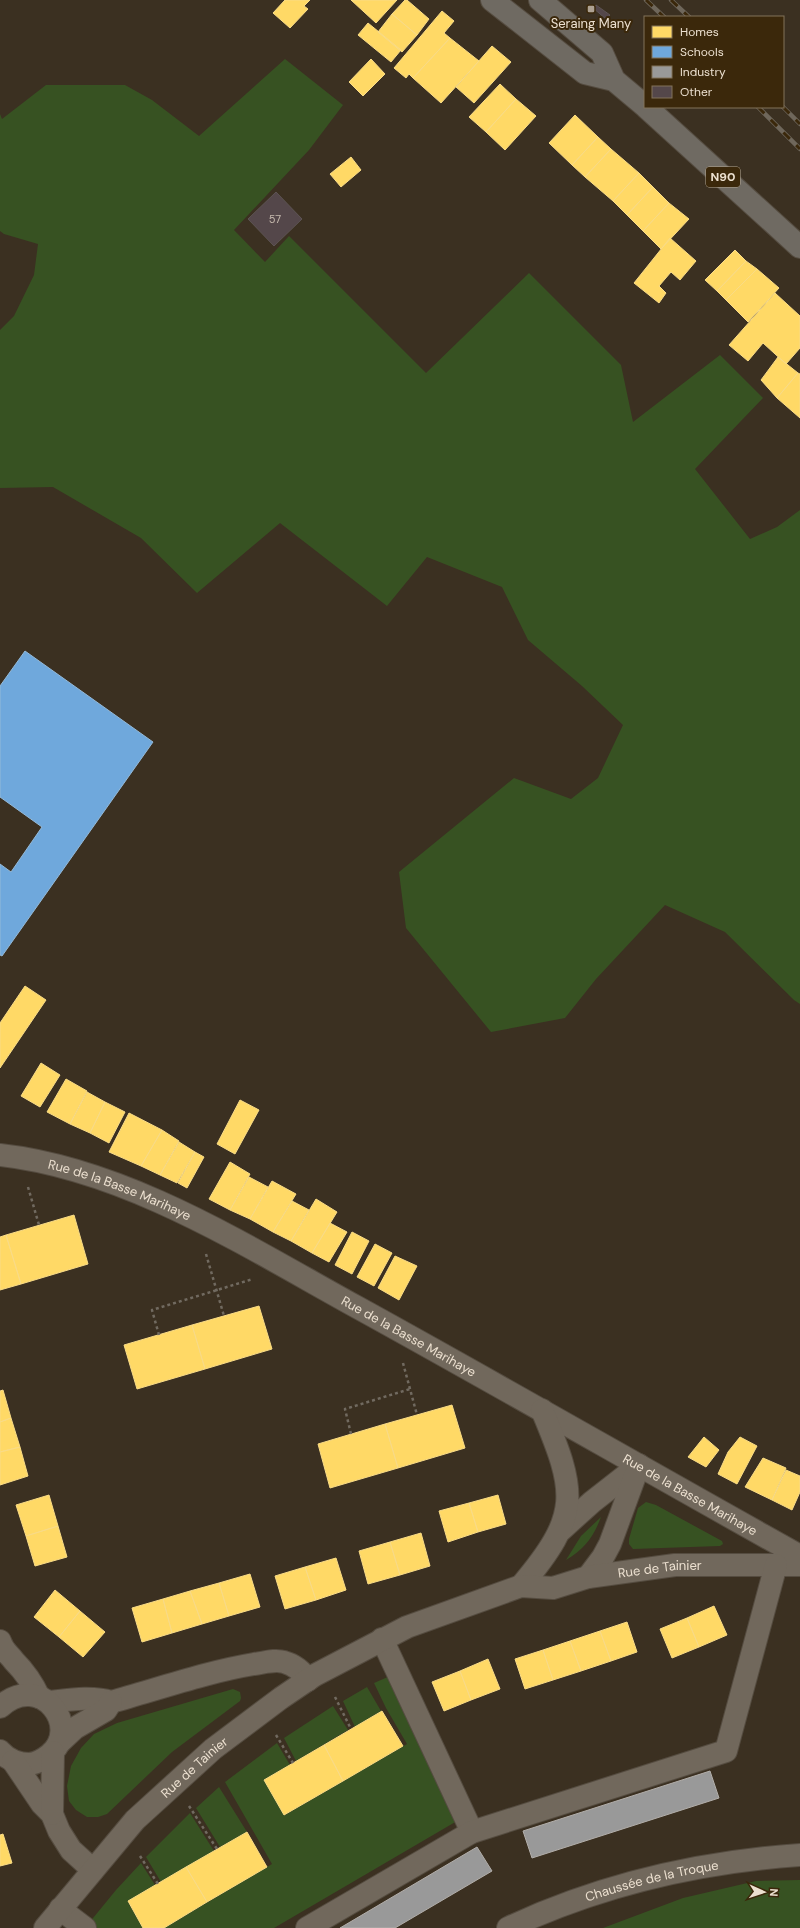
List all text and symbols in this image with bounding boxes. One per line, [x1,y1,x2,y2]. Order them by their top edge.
marker: Seraing Many [586,4,596,14]
place label: Seraing Many [551,15,631,32]
legend [644,16,784,108]
text: Homes [680,24,719,40]
text: Schools [680,44,724,60]
text: Industry [680,64,726,80]
text: Other [680,84,713,100]
road number: N90 [706,167,740,187]
house number: 57 [269,212,281,226]
street label: Rue de la Basse Marihaye [46,1155,194,1224]
street label: Rue de la Basse Marihaye [338,1292,479,1380]
street label: Rue de la Basse Marihaye [620,1450,760,1539]
street label: Rue de Tainier [617,1556,702,1581]
street label: Rue de Tainier [157,1732,231,1801]
street label: Chaussée de la Troque [583,1856,720,1905]
north arrow [744,1872,784,1912]
text: N [767,1888,781,1897]

